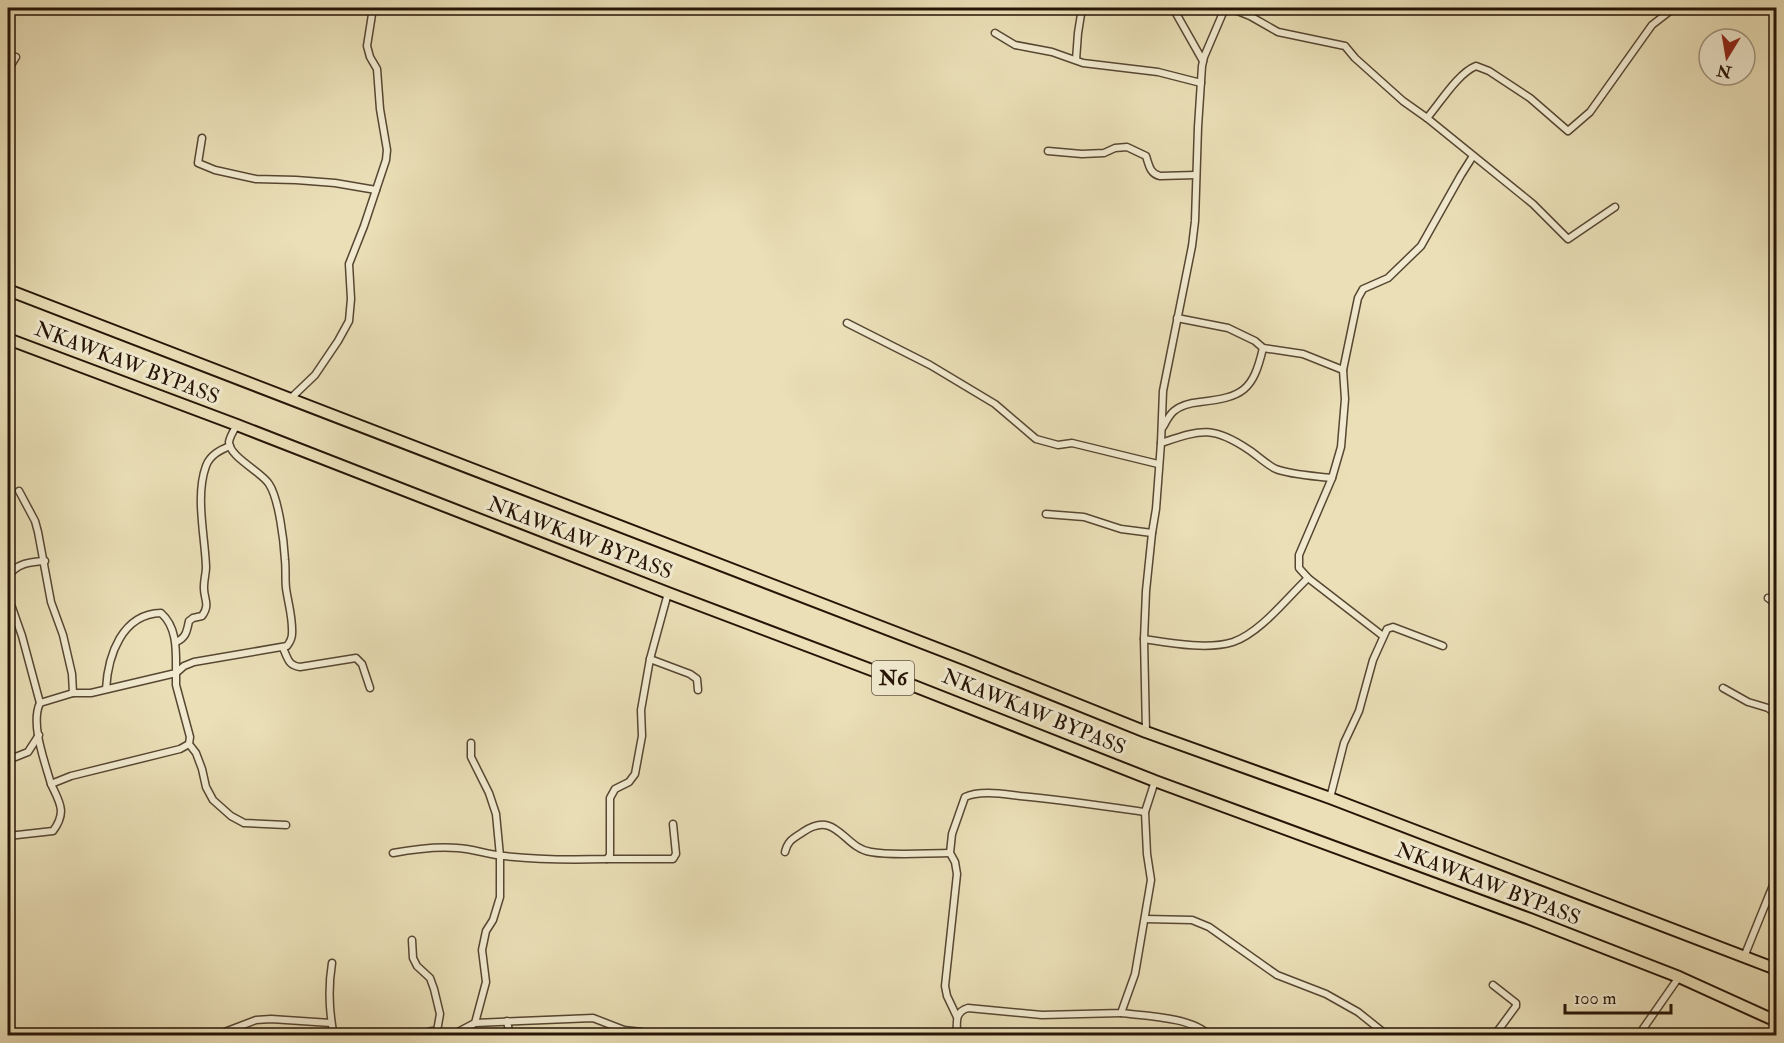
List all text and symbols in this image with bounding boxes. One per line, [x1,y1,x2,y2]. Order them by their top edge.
north arrow [1697,27,1757,87]
text: N [1715,59,1734,82]
street label: NKAWKAW BYPASS [31,315,223,411]
street label: NKAWKAW BYPASS [484,490,676,586]
road number: N6 [872,661,914,695]
street label: NKAWKAW BYPASS [938,663,1130,761]
street label: NKAWKAW BYPASS [1392,836,1584,932]
scale bar [1565,977,1672,1015]
text: 100 m [1574,987,1617,1010]

